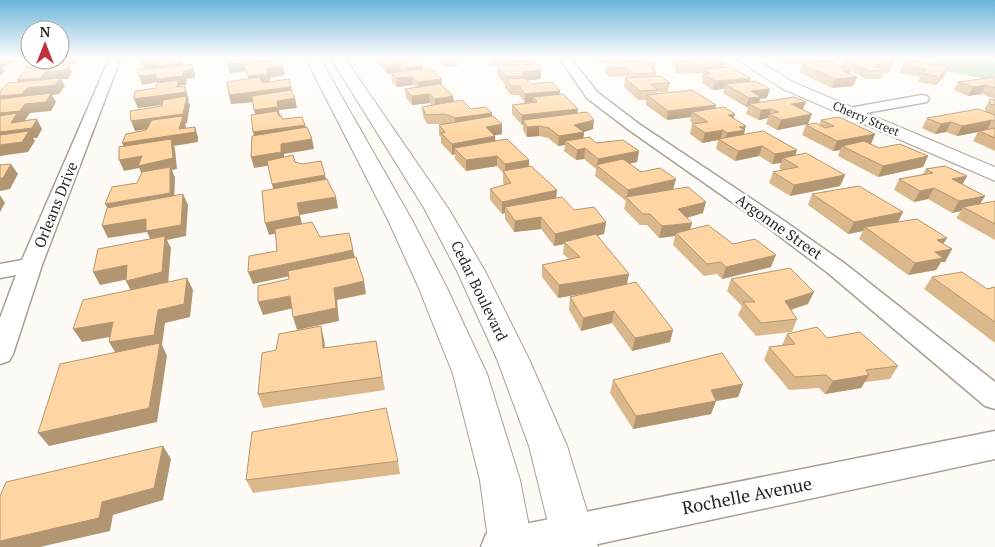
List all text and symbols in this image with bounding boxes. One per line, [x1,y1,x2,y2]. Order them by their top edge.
north arrow [20,20,70,70]
text: N [40,22,51,41]
street label: Cherry Street [830,98,902,140]
street label: Orleans Drive [29,159,81,251]
street label: Argonne Street [732,189,827,264]
street label: Cedar Boulevard [447,237,513,344]
street label: Rochelle Avenue [680,471,814,519]

